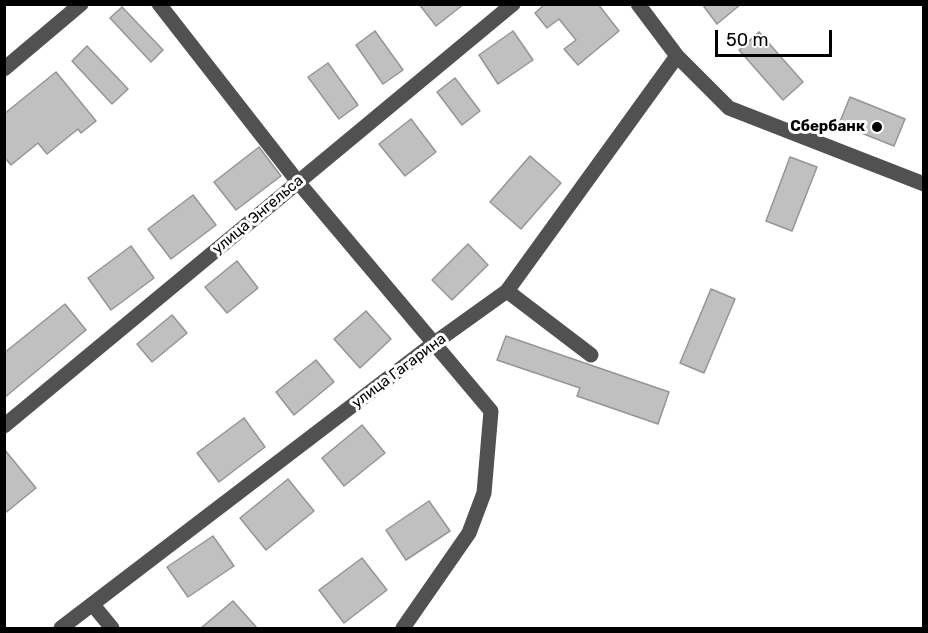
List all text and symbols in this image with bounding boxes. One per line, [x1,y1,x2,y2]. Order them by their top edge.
scale bar [718,18,835,56]
text: 50 m [726,29,769,51]
place label: Сбербанк [790,118,865,136]
marker: Сбербанк [870,120,884,134]
street label: улица Энгельса [209,172,307,258]
street label: улица Гагарина [348,330,450,412]

